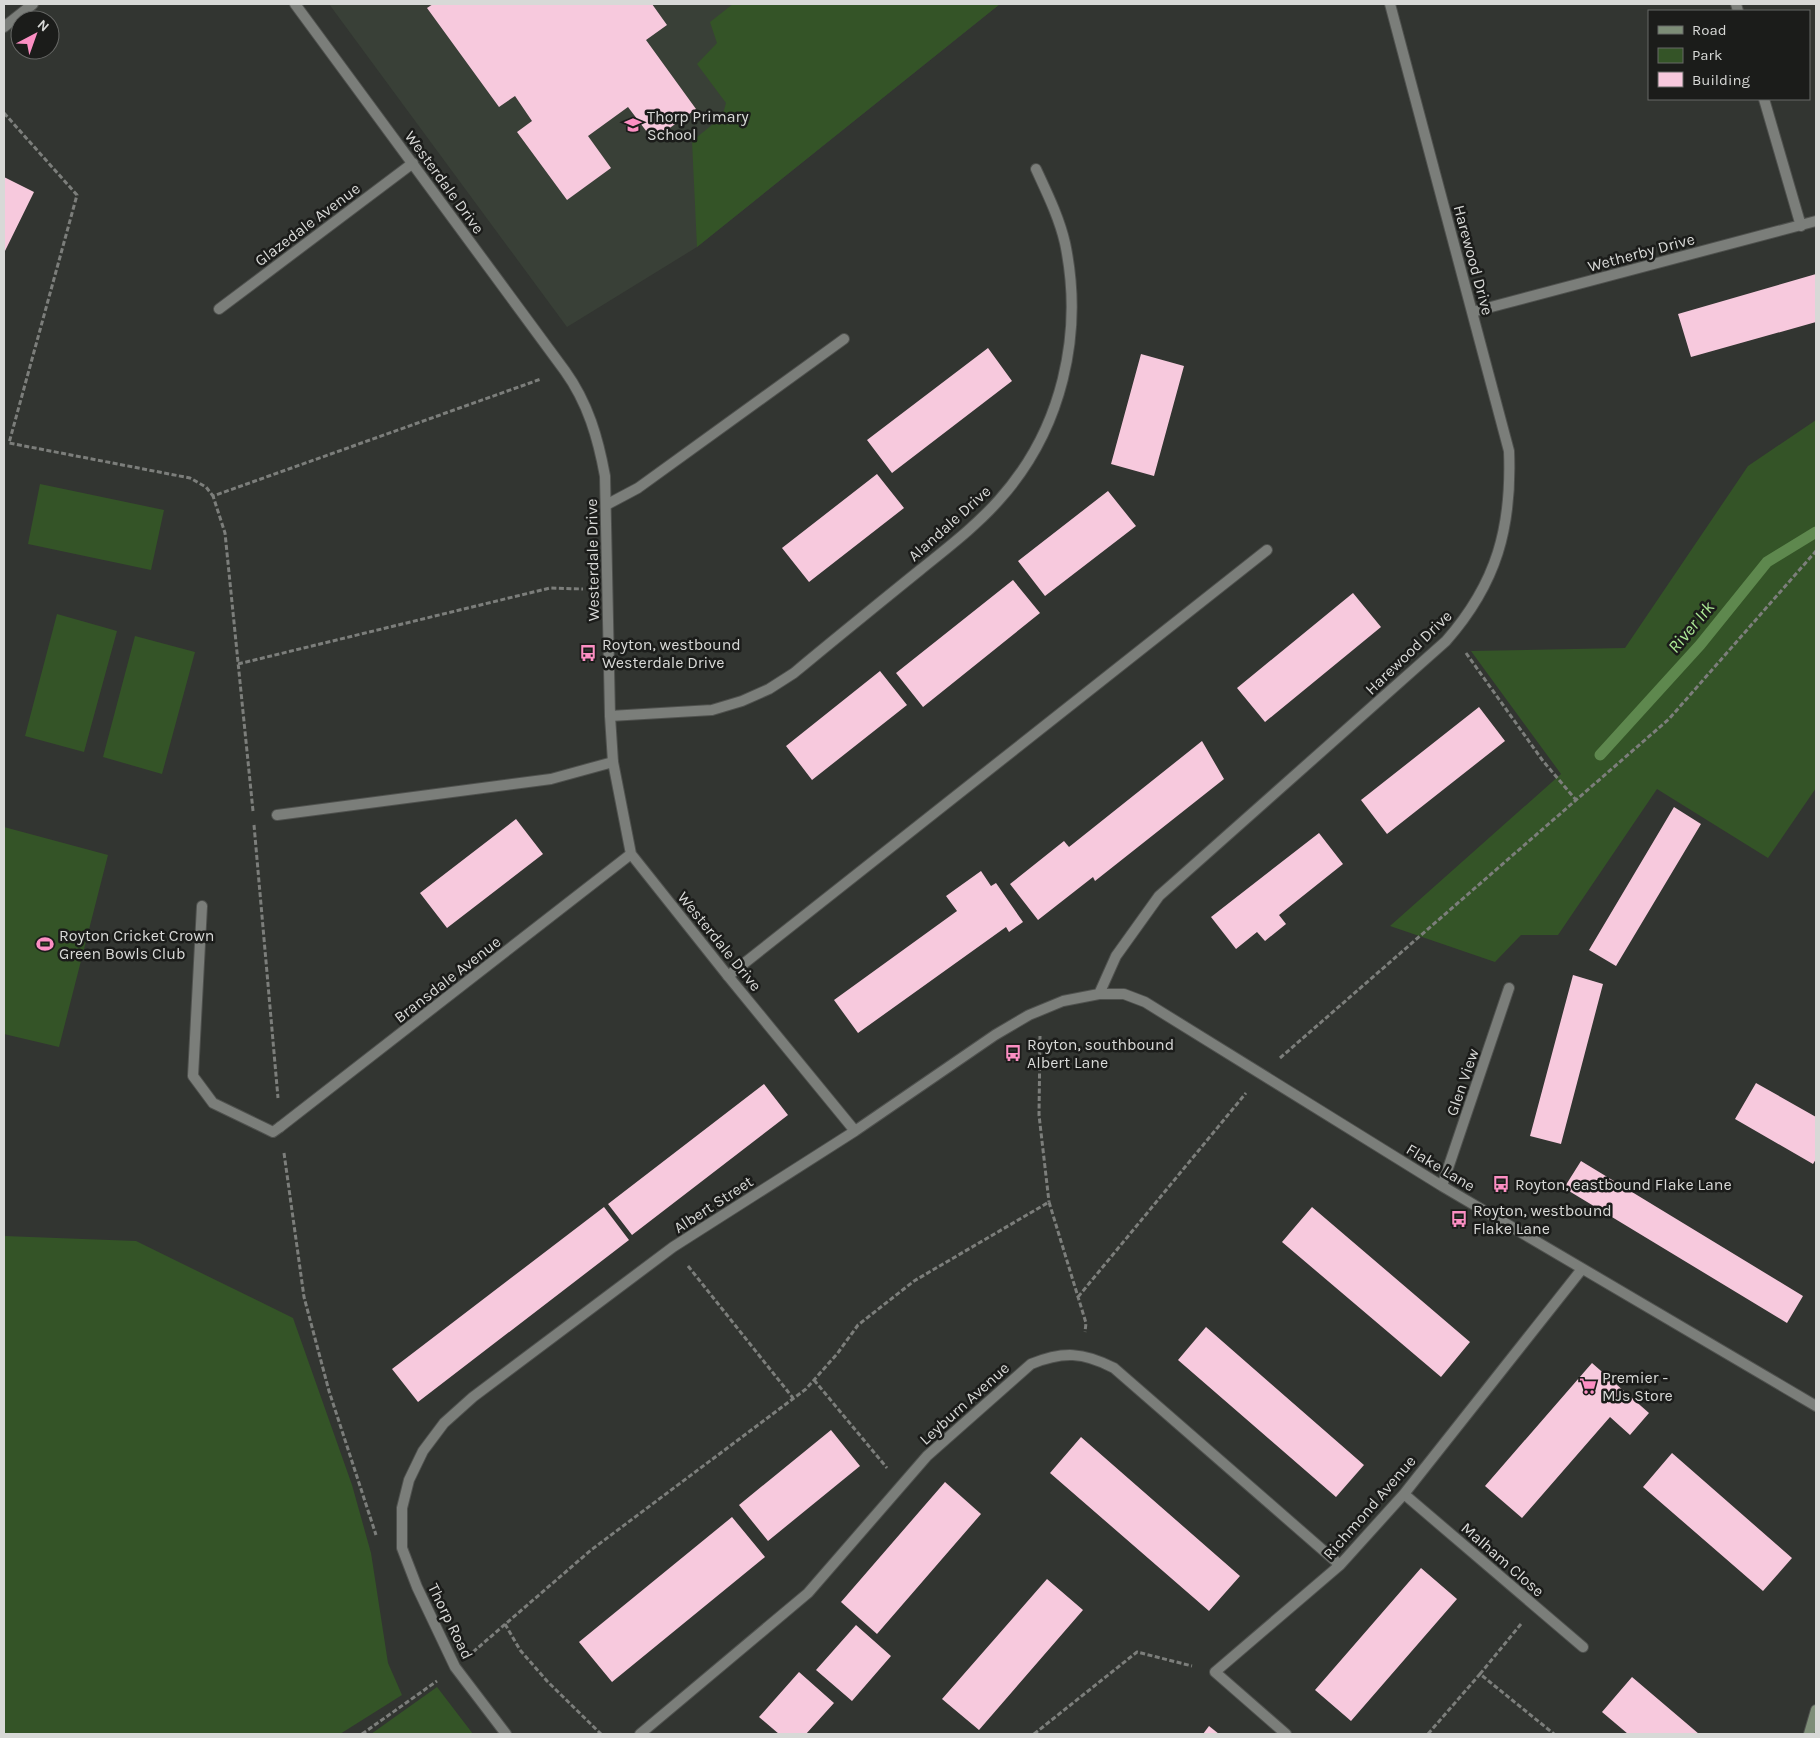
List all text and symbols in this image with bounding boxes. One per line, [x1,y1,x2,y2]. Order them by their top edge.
north arrow [10,10,60,60]
legend [1648,10,1810,100]
text: N [34,16,53,35]
text: Road [1692,21,1727,39]
text: Park [1692,46,1722,64]
text: Building [1692,71,1750,89]
place label: Thorp Primary School [647,107,749,144]
school or university icon: Thorp Primary School [623,115,643,135]
street label: Westerdale Drive [401,127,488,237]
street label: Glazedale Avenue [251,179,364,270]
street label: Harewood Drive [1450,203,1497,317]
street label: Wetherby Drive [1586,229,1697,276]
street label: Alandale Drive [904,481,994,565]
street label: Westerdale Drive [582,499,603,621]
water label: River Irk [1663,596,1720,657]
street label: Harewood Drive [1361,606,1456,699]
place label: Royton, westbound Westerdale Drive [602,635,741,672]
bus stop icon: Royton, westbound Westerdale Drive [578,643,598,663]
street label: Westerdale Drive [674,888,766,995]
place label: Royton Cricket Crown Green Bowls Club [59,926,214,963]
street label: Bransdale Avenue [390,932,504,1027]
sports icon: Royton Cricket Crown Green Bowls Club [35,934,55,954]
place label: Royton, southbound Albert Lane [1027,1035,1174,1072]
bus stop icon: Royton, southbound Albert Lane [1003,1043,1023,1063]
street label: Glen View [1442,1046,1483,1118]
street label: Flake Lane [1403,1139,1479,1195]
street label: Albert Street [670,1172,757,1237]
bus stop icon: Royton, eastbound Flake Lane [1491,1174,1511,1194]
place label: Royton, eastbound Flake Lane [1515,1175,1732,1194]
place label: Royton, westbound Flake Lane [1473,1201,1612,1238]
bus stop icon: Royton, westbound Flake Lane [1449,1209,1469,1229]
street label: Leyburn Avenue [916,1358,1013,1449]
place label: Premier - MJs Store [1602,1368,1673,1405]
supermarket icon: Premier - MJs Store [1578,1376,1598,1396]
street label: Richmond Avenue [1319,1451,1420,1563]
street label: Malham Close [1457,1518,1548,1601]
street label: Thorp Road [424,1580,477,1662]

